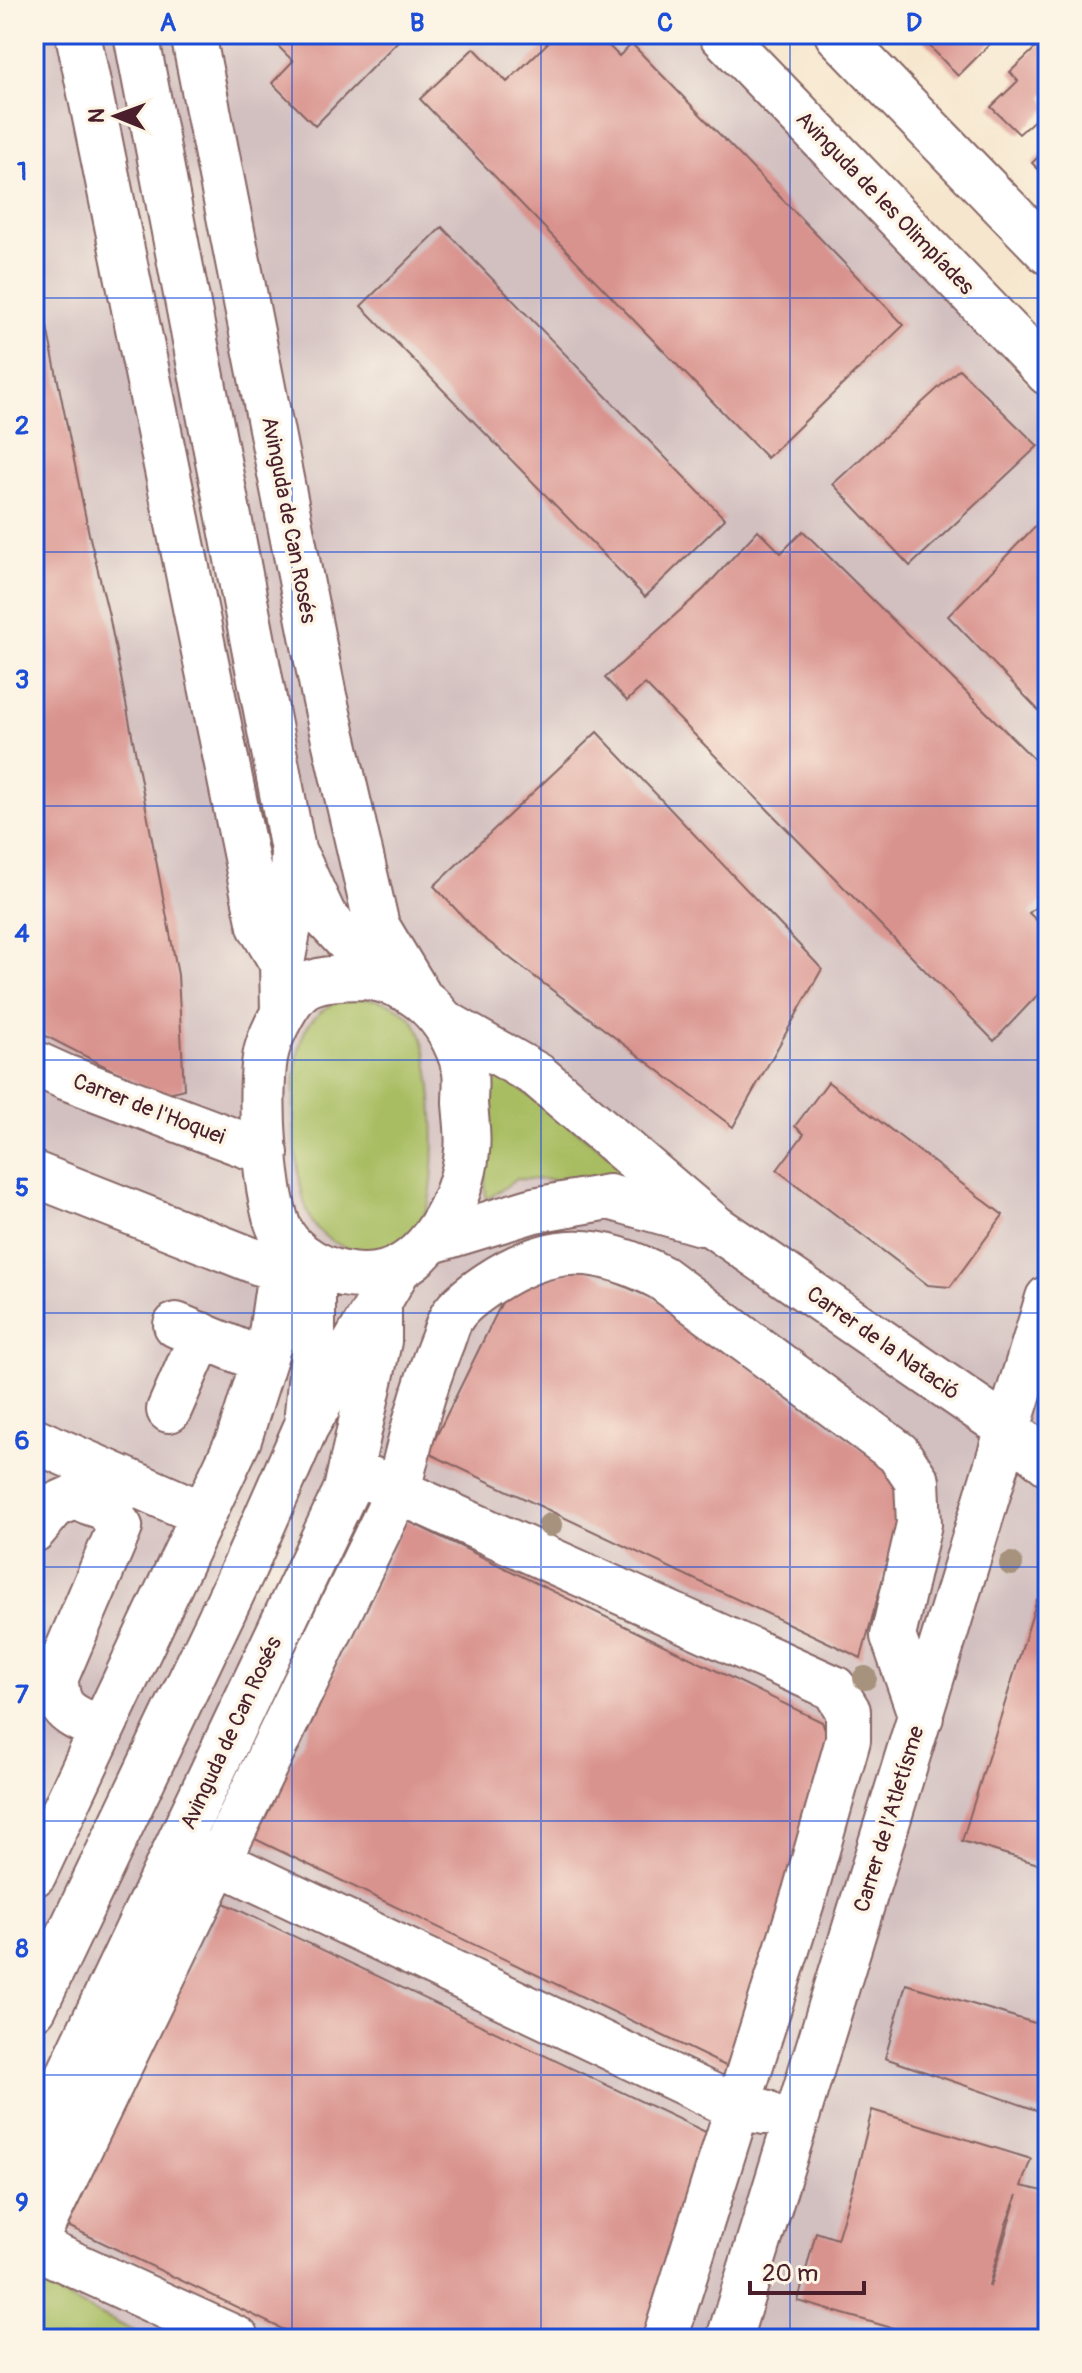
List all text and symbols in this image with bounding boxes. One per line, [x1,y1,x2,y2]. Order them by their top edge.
text: A [160,7,177,39]
text: B [410,7,424,39]
text: C [657,7,673,39]
text: D [906,7,922,39]
north arrow [76,76,156,156]
street label: Avinguda de les Olimpíades [790,105,980,301]
text: N [83,108,111,123]
text: 1 [17,156,27,188]
text: 2 [15,410,29,442]
street label: Avinguda de Can Rosés [255,414,323,626]
text: 3 [15,664,29,696]
text: 4 [14,918,30,950]
street label: Carrer de l'Hoquei [69,1067,229,1151]
text: 5 [15,1172,29,1204]
street label: Carrer de la Natació [801,1280,965,1406]
text: 6 [14,1425,30,1457]
street label: Avinguda de Can Rosés [174,1632,288,1834]
text: 7 [15,1679,29,1711]
street label: Carrer de l'Atletísme [847,1722,931,1915]
text: 8 [15,1933,29,1965]
text: 9 [15,2187,29,2219]
scale bar [750,2245,864,2295]
text: 20 m [762,2259,818,2288]

